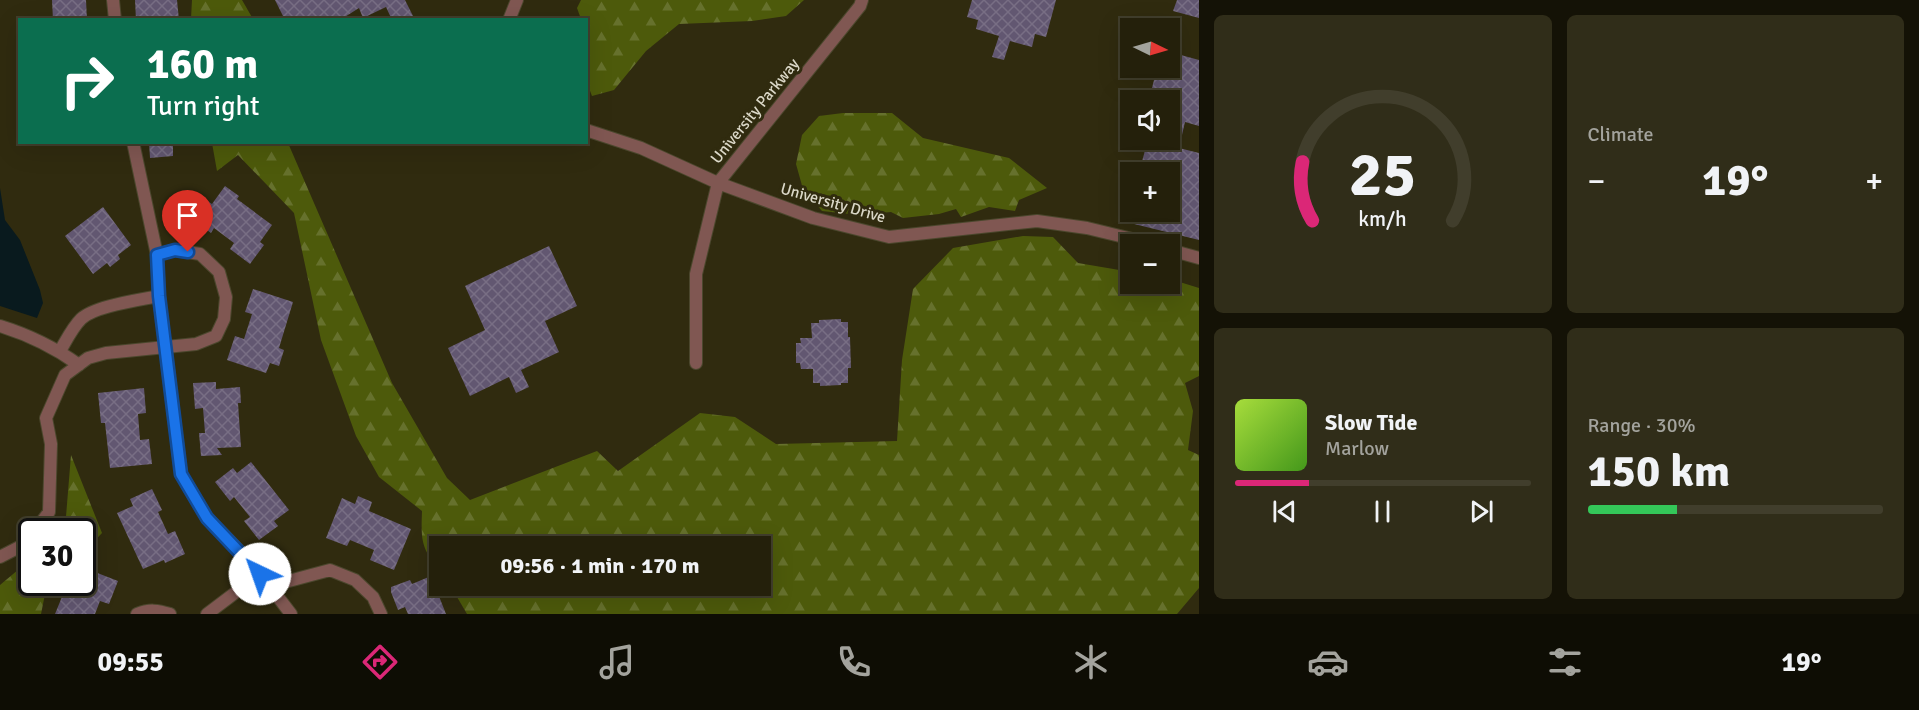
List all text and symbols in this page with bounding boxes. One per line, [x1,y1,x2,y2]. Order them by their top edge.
north arrow [1120,18,1180,78]
map controls [1120,18,1180,294]
text: 160 m [147,39,258,90]
icon: right [48,42,126,120]
street label: University Parkway [706,54,804,168]
text: Turn right [147,90,260,123]
button: sound [1120,90,1180,150]
text: Climate [1588,122,1653,147]
text: 25 [1349,136,1416,213]
text: 19° [1702,153,1769,208]
text: − [1588,161,1605,202]
text: + [1865,161,1883,202]
button: + [1120,162,1180,222]
street label: University Drive [778,178,888,228]
pin [162,190,213,252]
icon: arrive [171,199,204,232]
text: km/h [1358,206,1407,232]
button: − [1120,234,1180,294]
text: Slow Tide [1325,409,1417,436]
text: Range · 30% [1588,413,1696,438]
text: Marlow [1325,436,1389,461]
text: 150 km [1588,444,1730,499]
icon: previous [1268,495,1301,528]
icon: pause [1366,495,1399,528]
icon: next [1465,495,1498,528]
speed limit sign: 30 [18,518,96,596]
position arrow [228,542,292,606]
text: 09:56 · 1 min · 170 m [500,552,700,579]
icon: directions [359,641,401,683]
icon: music [596,641,638,683]
icon: phone [833,641,875,683]
icon: climate [1070,641,1112,683]
icon: car [1307,641,1349,683]
icon: filters [1544,641,1586,683]
text: 09:55 [98,646,164,679]
text: 19° [1781,646,1821,679]

